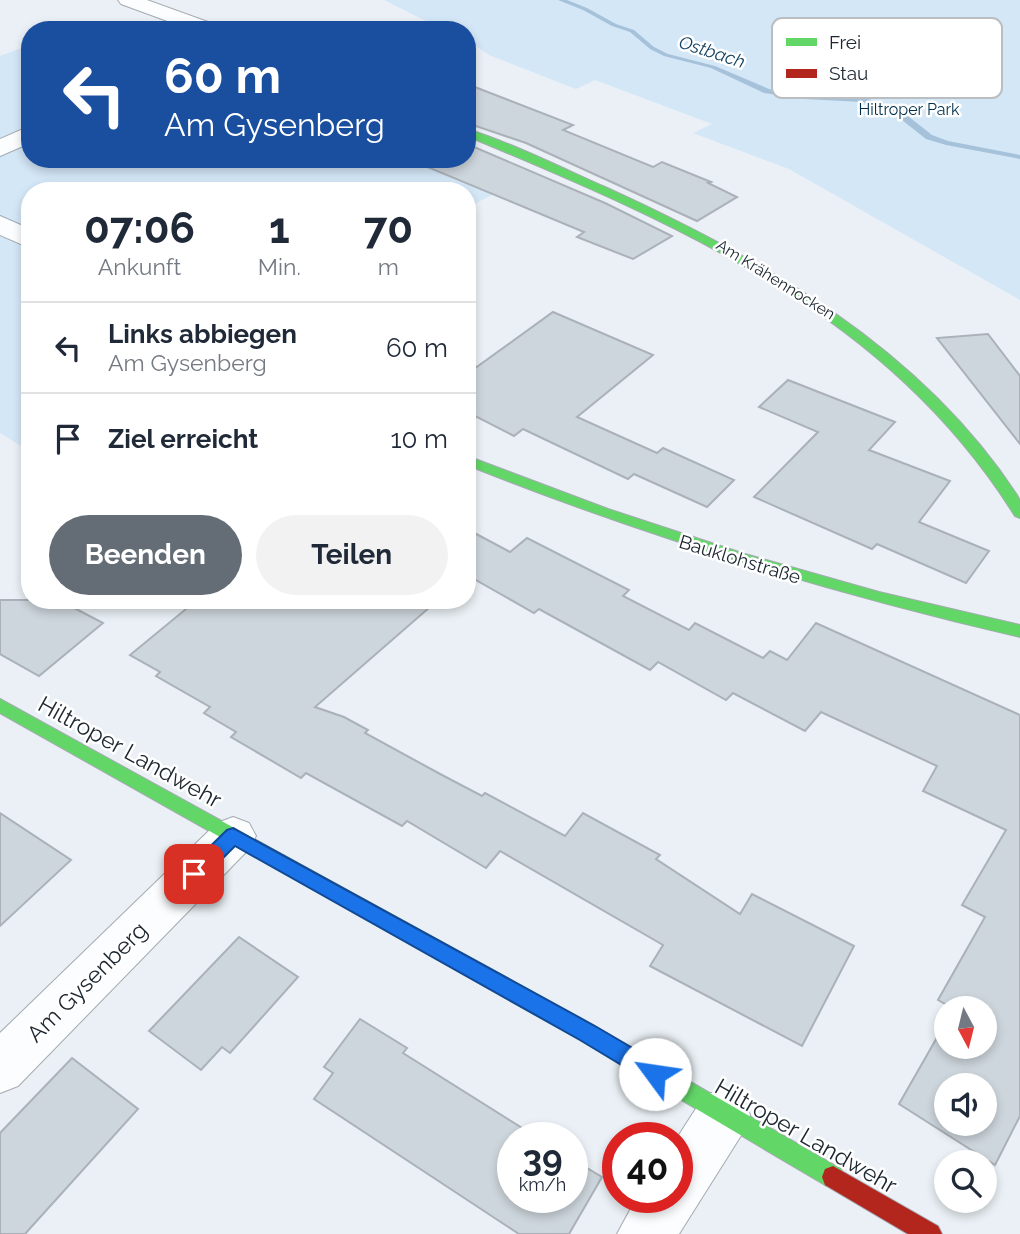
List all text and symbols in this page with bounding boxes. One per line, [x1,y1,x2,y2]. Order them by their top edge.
legend [772,18,1002,98]
water label: Ostbach [676,31,748,72]
text: Frei [829,31,861,53]
text: 60 m [164,47,281,104]
icon: left [49,49,140,140]
text: Stau [829,62,868,84]
park label: Hiltroper Park [858,100,960,119]
text: Am Gysenberg [164,106,385,143]
text: 07:06 [84,204,195,253]
text: 1 [269,204,290,253]
text: 70 [364,204,413,253]
street label: Am Krähennocken [713,235,839,324]
text: Ankunft [98,253,181,280]
text: Min. [258,253,301,280]
text: m [378,253,399,280]
text: Links abbiegen [108,319,297,349]
icon: left [49,329,87,367]
text: 60 m [386,333,448,363]
text: Am Gysenberg [108,349,267,376]
icon: arrive [49,420,87,458]
text: Ziel erreicht [108,424,258,454]
text: 10 m [390,424,448,454]
button: Beenden [49,515,242,595]
button: Teilen [256,515,448,595]
street label: Bauklohstraße [676,530,804,588]
street label: Hiltroper Landwehr [34,690,227,813]
pin [164,844,224,904]
icon: arrive [175,855,213,893]
street label: Am Gysenberg [21,916,152,1047]
north arrow [934,996,998,1059]
map controls [934,996,997,1213]
position arrow [618,1037,692,1111]
street label: Hiltroper Landwehr [711,1073,902,1199]
button: sound [934,1073,997,1136]
speed limit sign: 40 [602,1122,693,1213]
text: 39 [522,1138,563,1179]
button: search [934,1150,997,1213]
text: km/h [519,1174,566,1195]

